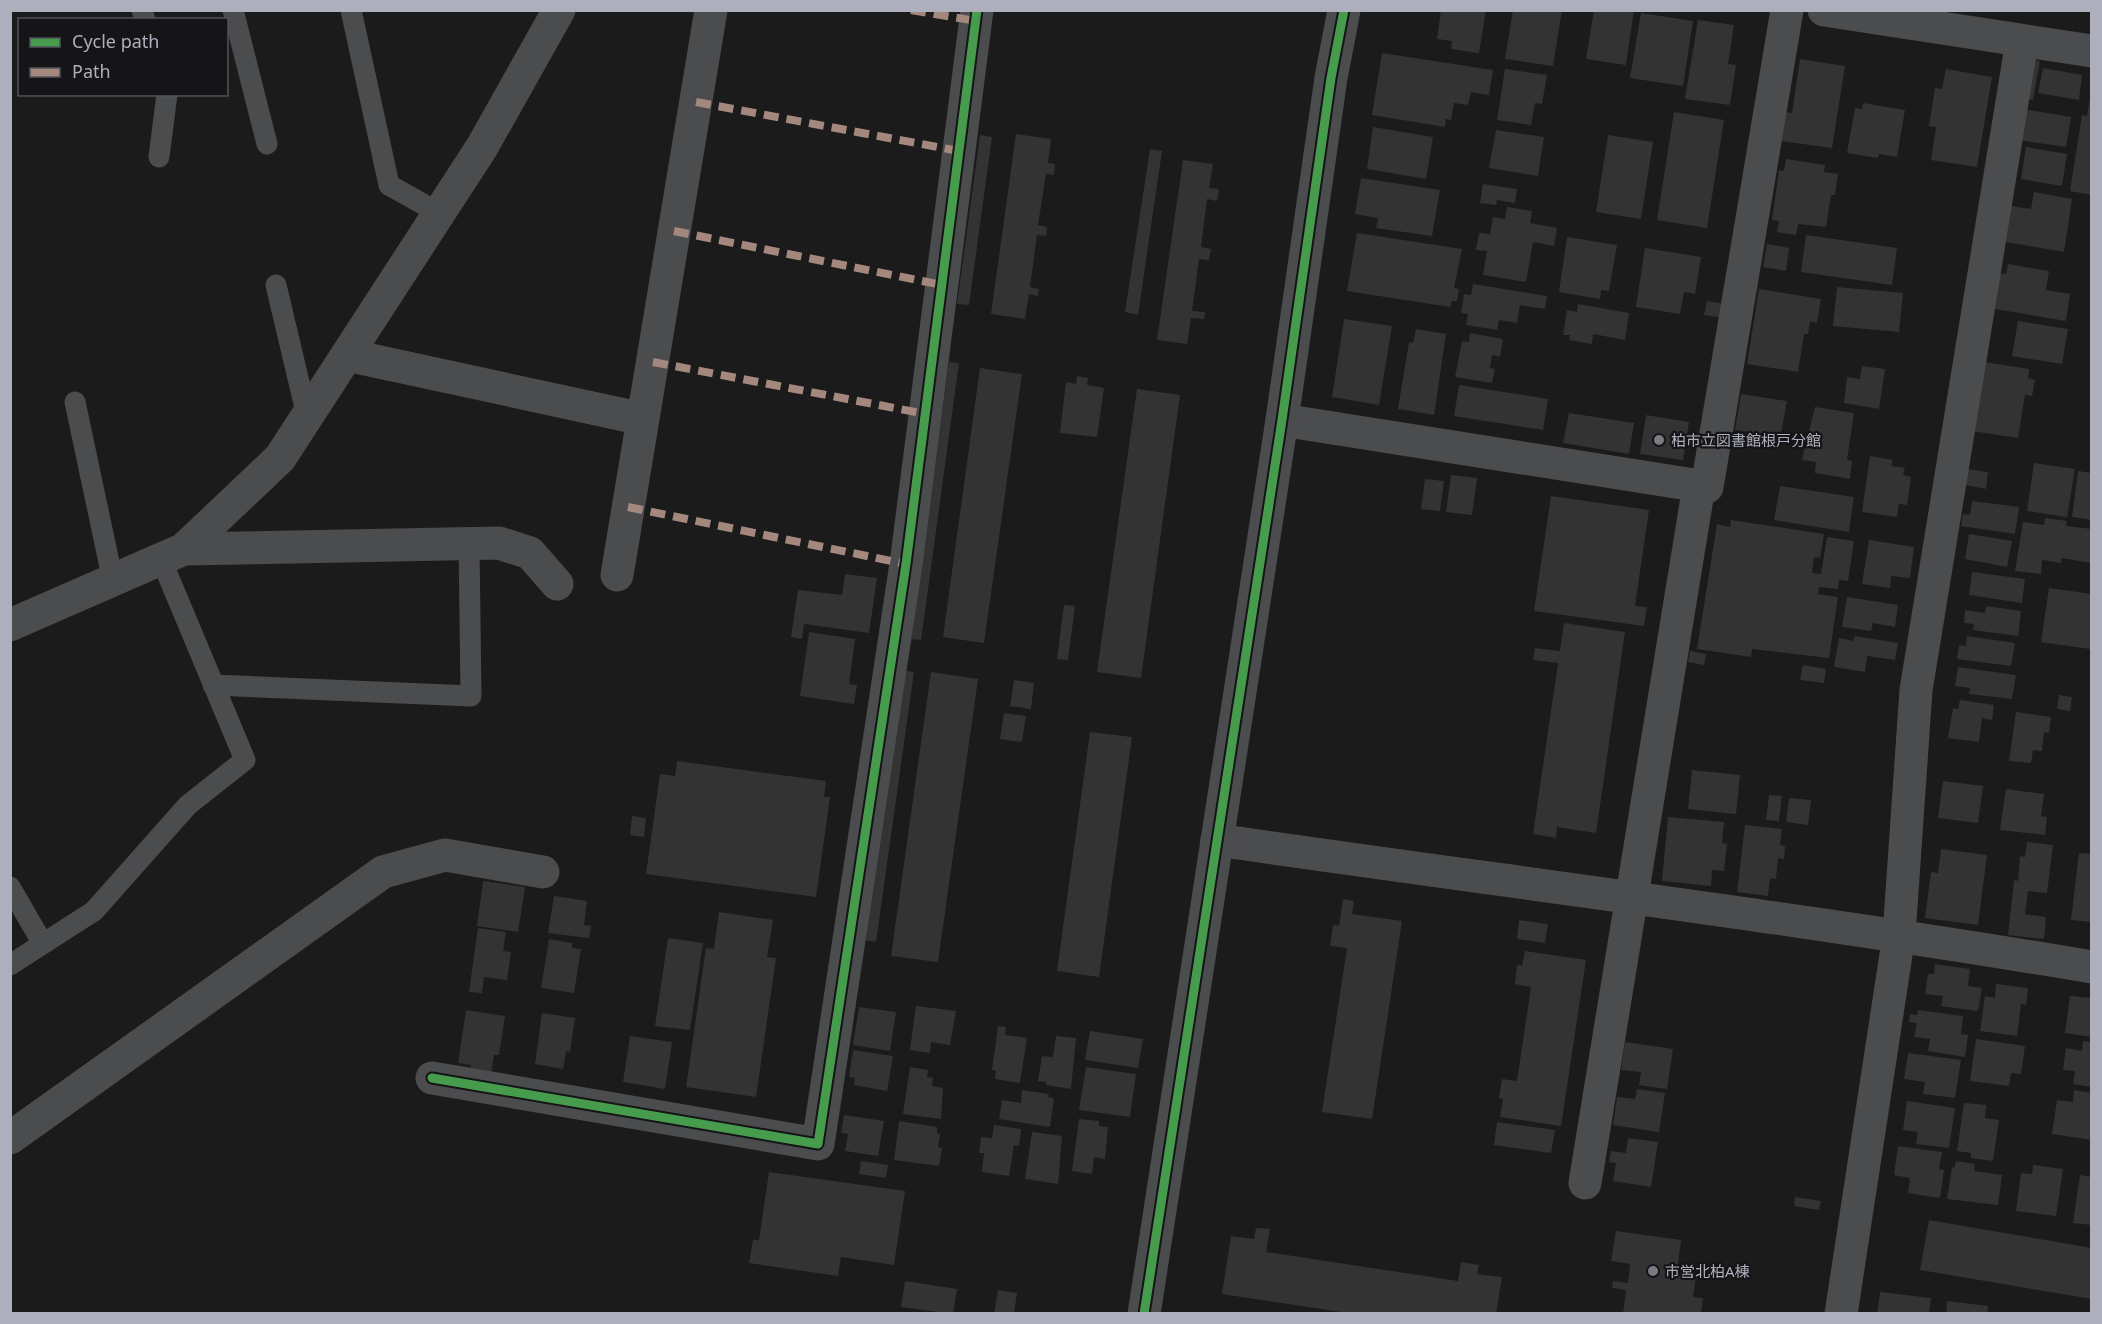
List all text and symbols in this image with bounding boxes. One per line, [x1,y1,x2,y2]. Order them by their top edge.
legend [18,18,228,96]
text: Cycle path [72,29,159,53]
text: Path [72,59,111,83]
place label: 柏市立図書館根戸分館 [1671,430,1821,450]
marker: 柏市立図書館根戸分館 [1652,433,1666,447]
place label: 市営北柏A棟 [1665,1261,1750,1281]
marker: 市営北柏A棟 [1646,1264,1660,1278]

